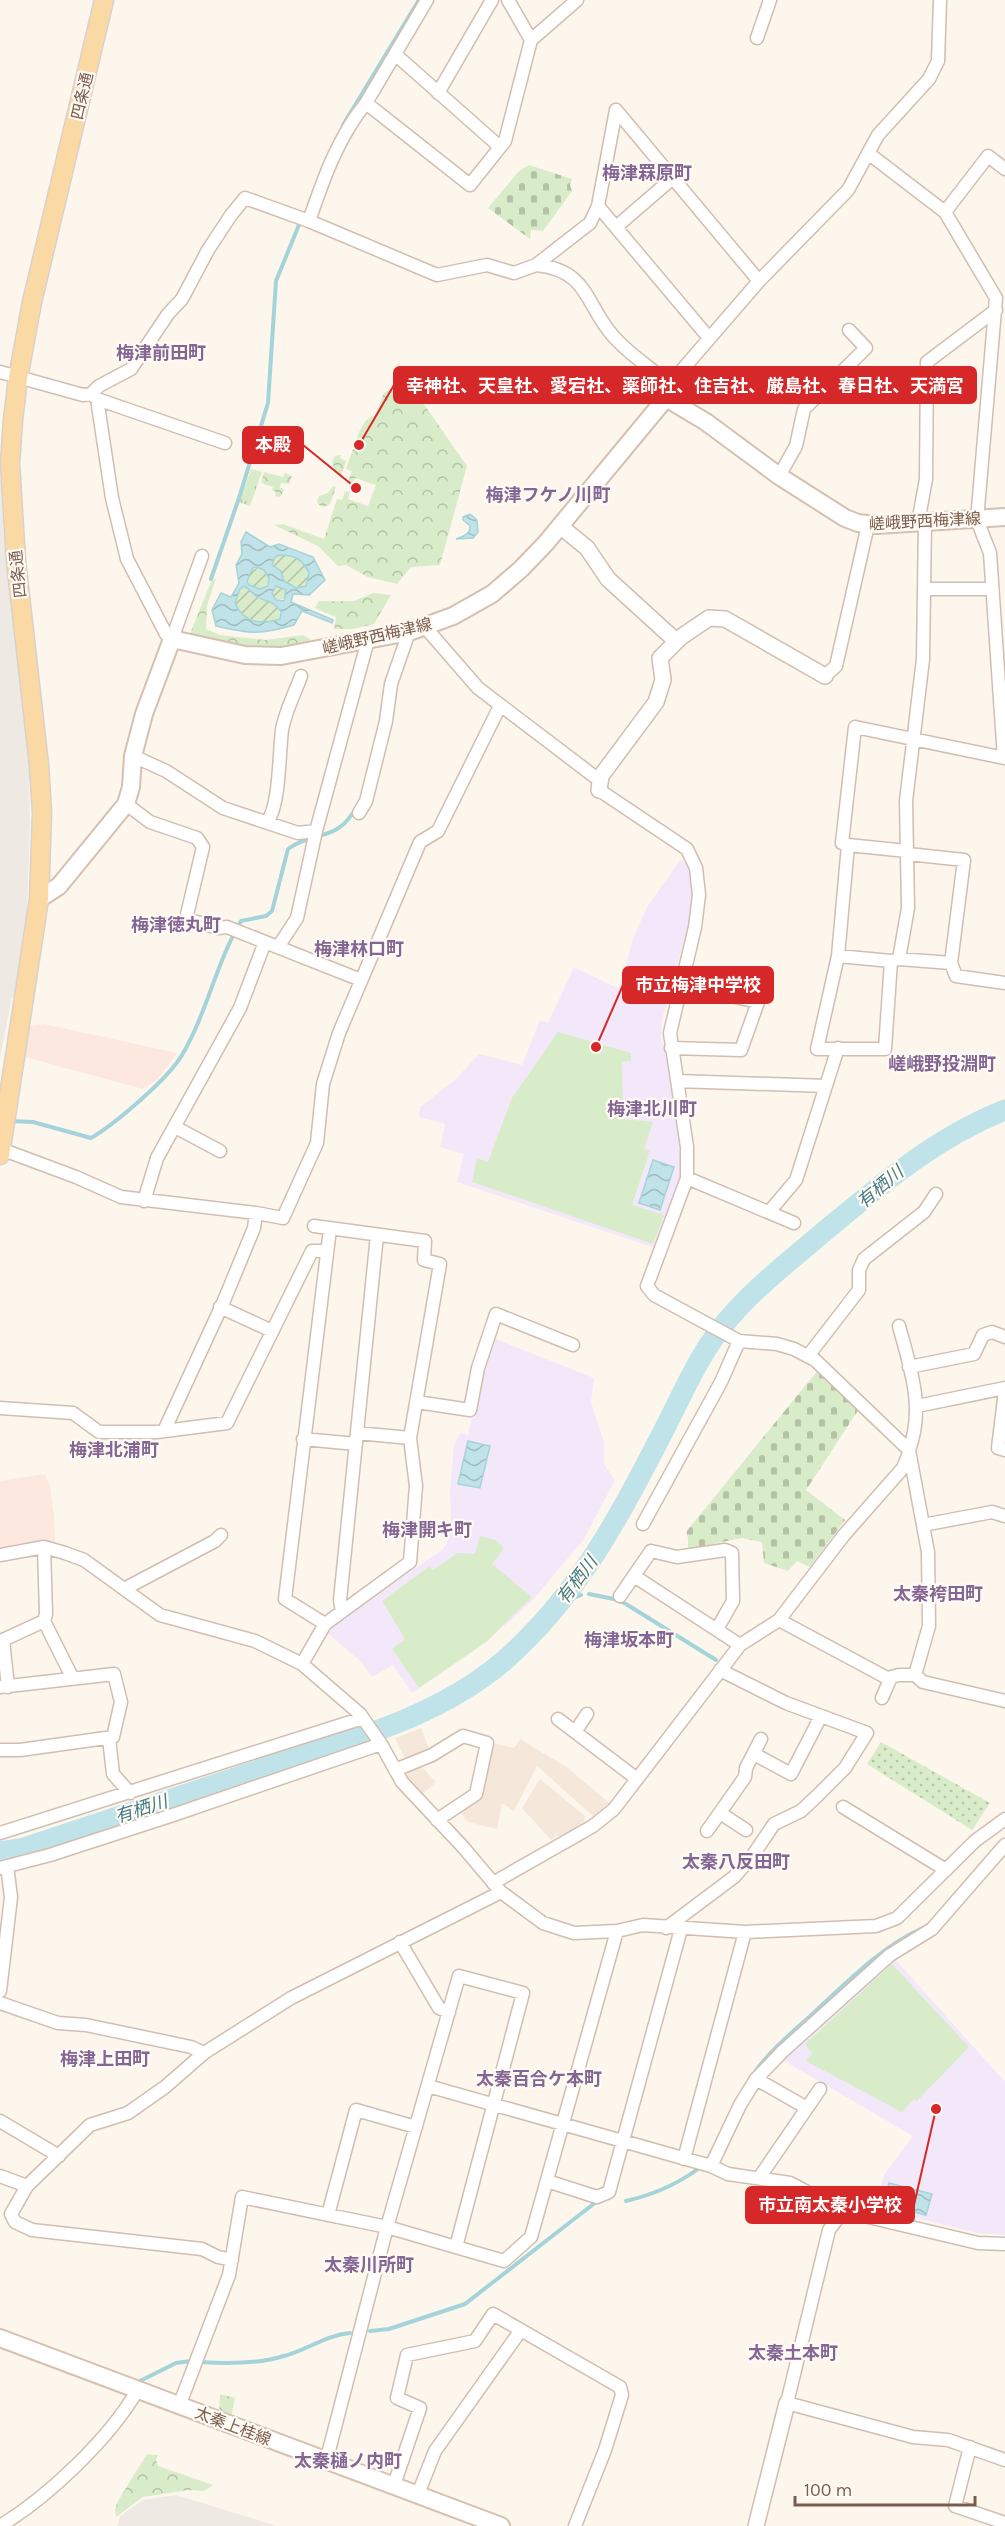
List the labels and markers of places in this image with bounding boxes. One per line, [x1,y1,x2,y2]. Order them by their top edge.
callout: 幸神社、天皇社、愛宕社、薬師社、住吉社、厳島社、春日社、天満宮 [394,367,976,403]
callout: 本殿 [243,427,303,463]
callout: 市立梅津中学校 [623,967,773,1003]
callout: 市立南太秦小学校 [746,2187,914,2223]

